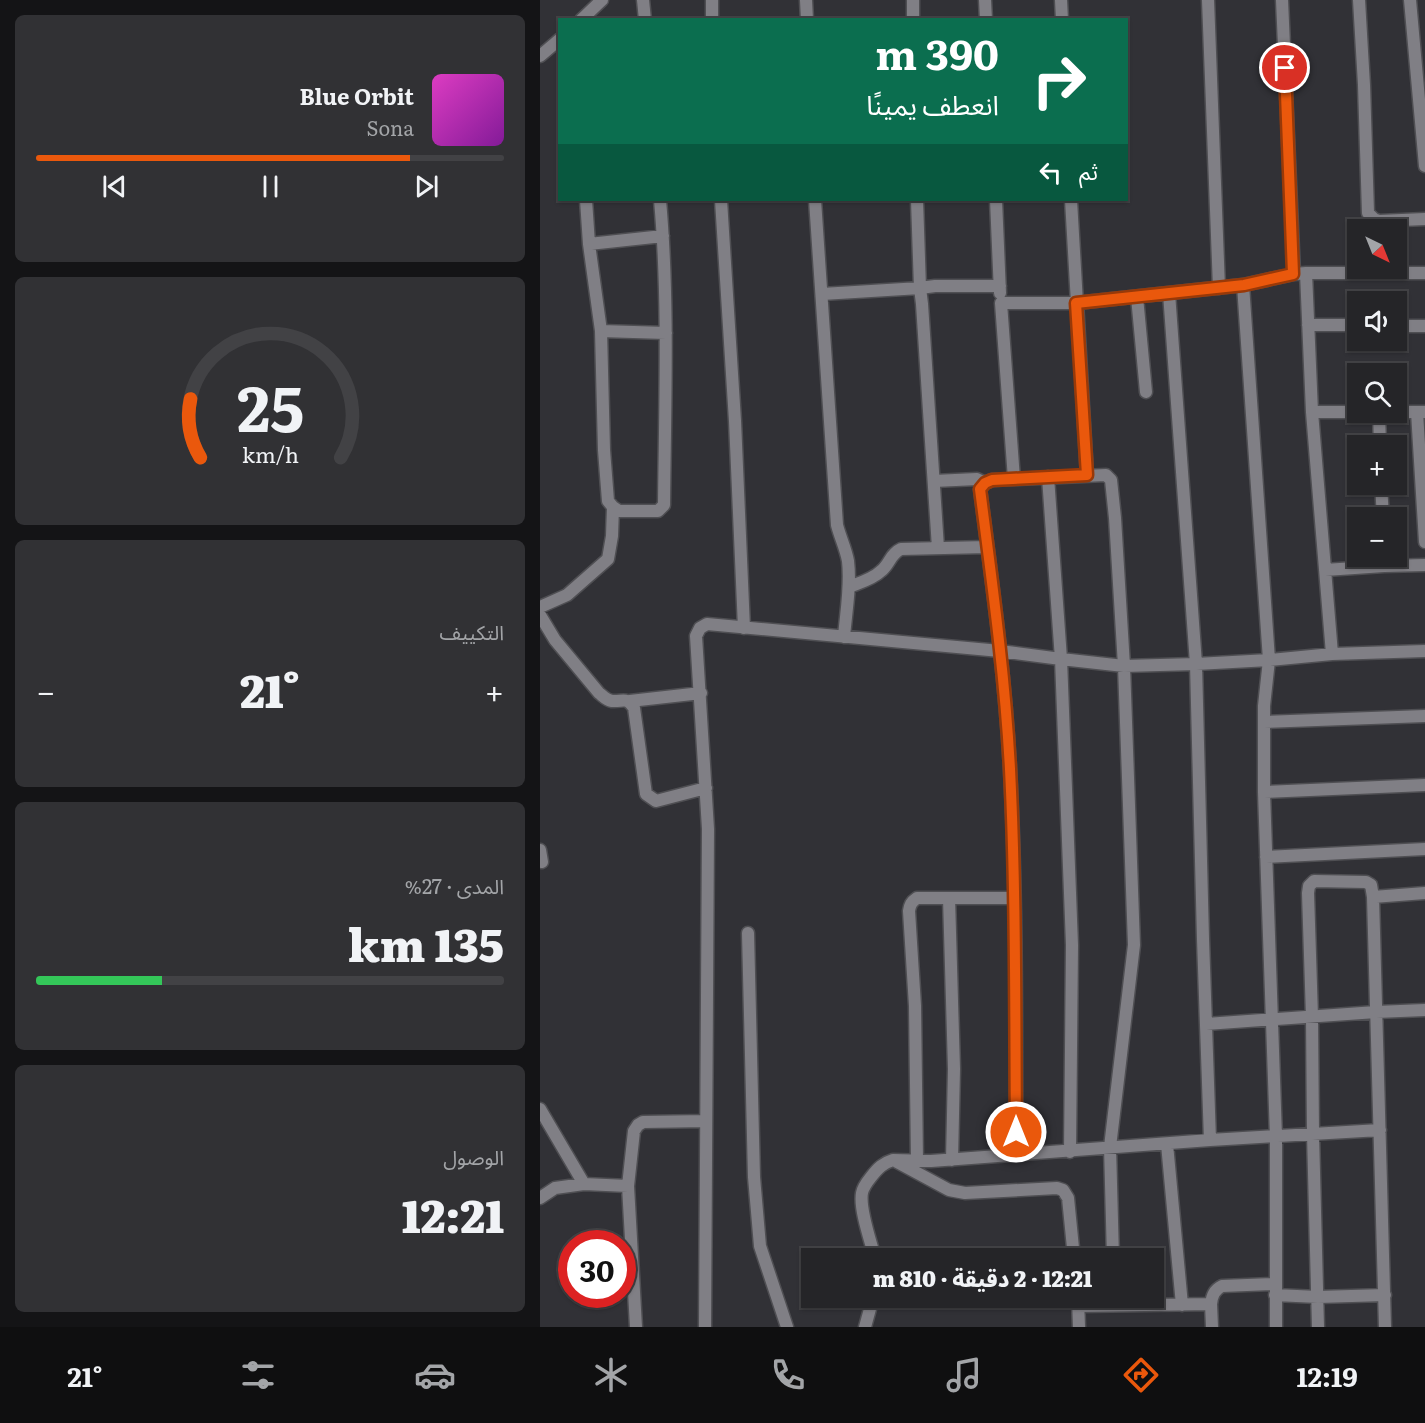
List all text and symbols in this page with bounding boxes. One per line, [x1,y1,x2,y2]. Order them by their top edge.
text: 390 m [875,21,999,83]
icon: right [1020,42,1098,120]
pin [1259,42,1310,93]
icon: arrive [1268,51,1301,84]
text: Blue Orbit [299,79,414,112]
text: انعطف يمينًا [866,83,999,123]
text: Sona [367,112,414,142]
text: ثم [1079,154,1098,187]
icon: left [1034,156,1067,189]
icon: previous [98,170,131,203]
icon: pause [254,170,287,203]
icon: next [410,170,443,203]
north arrow [1347,219,1407,279]
map controls [1347,219,1407,567]
button: sound [1347,291,1407,351]
text: 25 [236,359,304,451]
button: search [1347,363,1407,423]
button: + [1347,435,1407,495]
text: km/h [241,439,299,471]
button: − [1347,507,1407,567]
text: التكييف [440,616,504,646]
text: 21° [240,655,300,722]
text: − [36,665,55,714]
text: + [485,665,504,714]
text: المدى · 27% [405,870,504,900]
text: 135 km [348,909,504,976]
position arrow [984,1100,1048,1164]
text: الوصول [443,1141,504,1171]
text: 12:21 [402,1180,504,1247]
speed limit sign: 30 [558,1230,636,1308]
text: 12:21 · 2 دقيقة · 810 m [873,1261,1092,1294]
icon: filters [237,1354,279,1396]
icon: car [414,1354,456,1396]
icon: climate [590,1354,632,1396]
icon: phone [767,1354,809,1396]
icon: music [943,1354,985,1396]
icon: directions [1120,1354,1162,1396]
text: 21° [67,1355,102,1395]
text: 12:19 [1296,1355,1358,1395]

